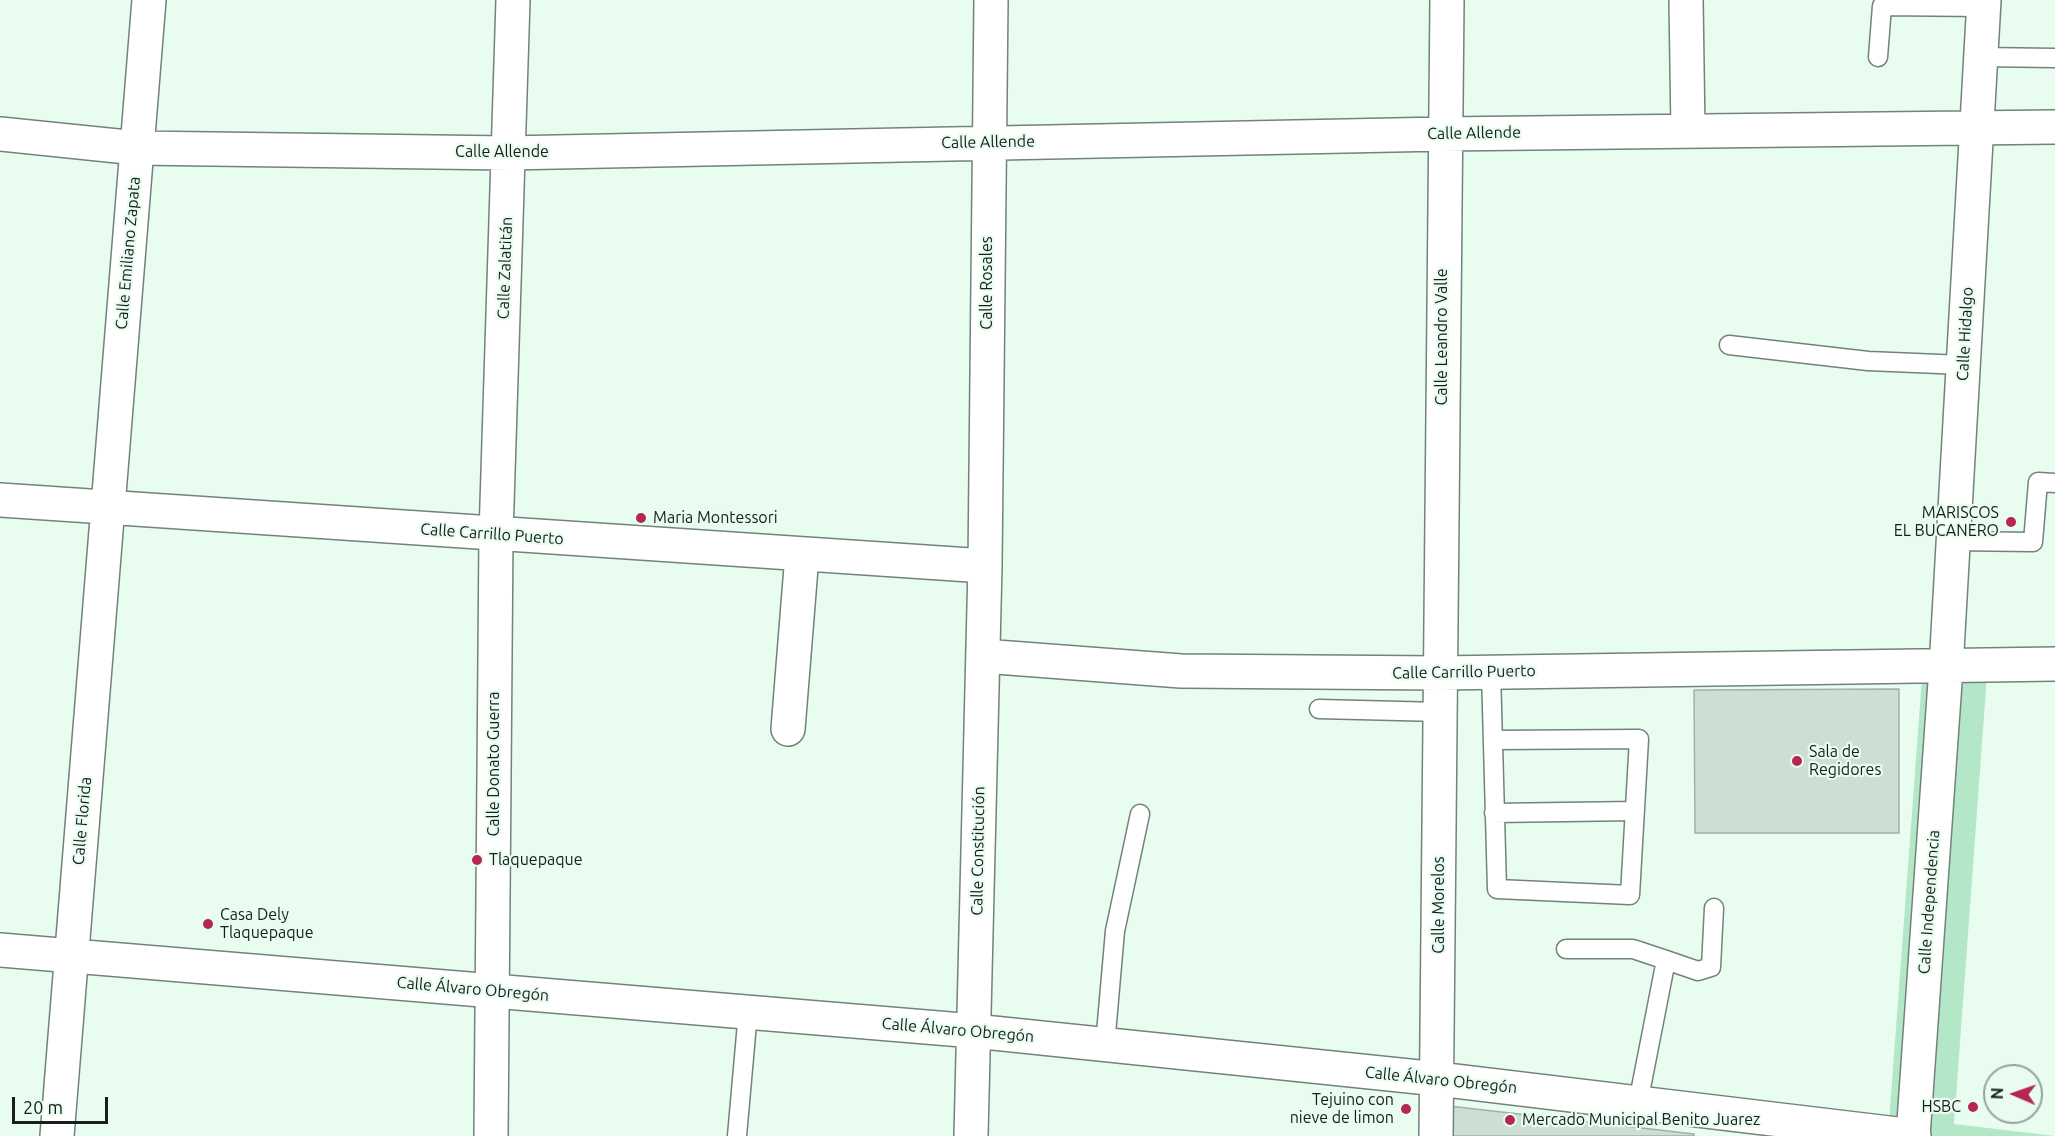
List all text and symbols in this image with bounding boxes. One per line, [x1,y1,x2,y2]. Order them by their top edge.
street label: Calle Allende [1427,123,1521,143]
street label: Calle Allende [941,132,1035,152]
street label: Calle Allende [455,142,549,162]
street label: Calle Emiliano Zapata [112,176,144,330]
street label: Calle Zalatitán [494,216,516,320]
street label: Calle Rosales [977,236,997,330]
street label: Calle Leandro Valle [1432,268,1452,406]
street label: Calle Hidalgo [1953,286,1977,382]
place label: MARISCOS EL BUCANERO [1894,503,1999,541]
place label: Maria Montessori [653,508,778,528]
marker: Maria Montessori [634,511,648,525]
marker: MARISCOS EL BUCANERO [2004,515,2018,529]
street label: Calle Carrillo Puerto [420,519,564,549]
street label: Calle Carrillo Puerto [1392,661,1536,683]
street label: Calle Donato Guerra [484,691,504,837]
place label: Sala de Regidores [1809,742,1881,780]
marker: Sala de Regidores [1790,754,1804,768]
street label: Calle Florida [69,776,95,866]
street label: Calle Constitución [967,786,989,916]
street label: Calle Independencia [1914,829,1944,975]
place label: Tlaquepaque [489,850,583,870]
marker: Tlaquepaque [470,853,484,867]
street label: Calle Morelos [1429,856,1449,954]
place label: Casa Dely Tlaquepaque [220,905,314,943]
marker: Casa Dely Tlaquepaque [201,917,215,931]
street label: Calle Álvaro Obregón [396,973,550,1005]
street label: Calle Álvaro Obregón [881,1014,1035,1046]
street label: Calle Álvaro Obregón [1364,1062,1518,1098]
north arrow [1983,1064,2043,1124]
scale bar [15,1085,111,1123]
text: N [1988,1087,2006,1100]
place label: Tejuino con nieve de limon [1290,1090,1394,1128]
text: 20 m [23,1097,63,1117]
place label: HSBC [1921,1097,1961,1117]
marker: HSBC [1966,1100,1980,1114]
marker: Tejuino con nieve de limon [1399,1102,1413,1116]
place label: Mercado Municipal Benito Juarez [1522,1110,1760,1130]
marker: Mercado Municipal Benito Juarez [1503,1113,1517,1127]

